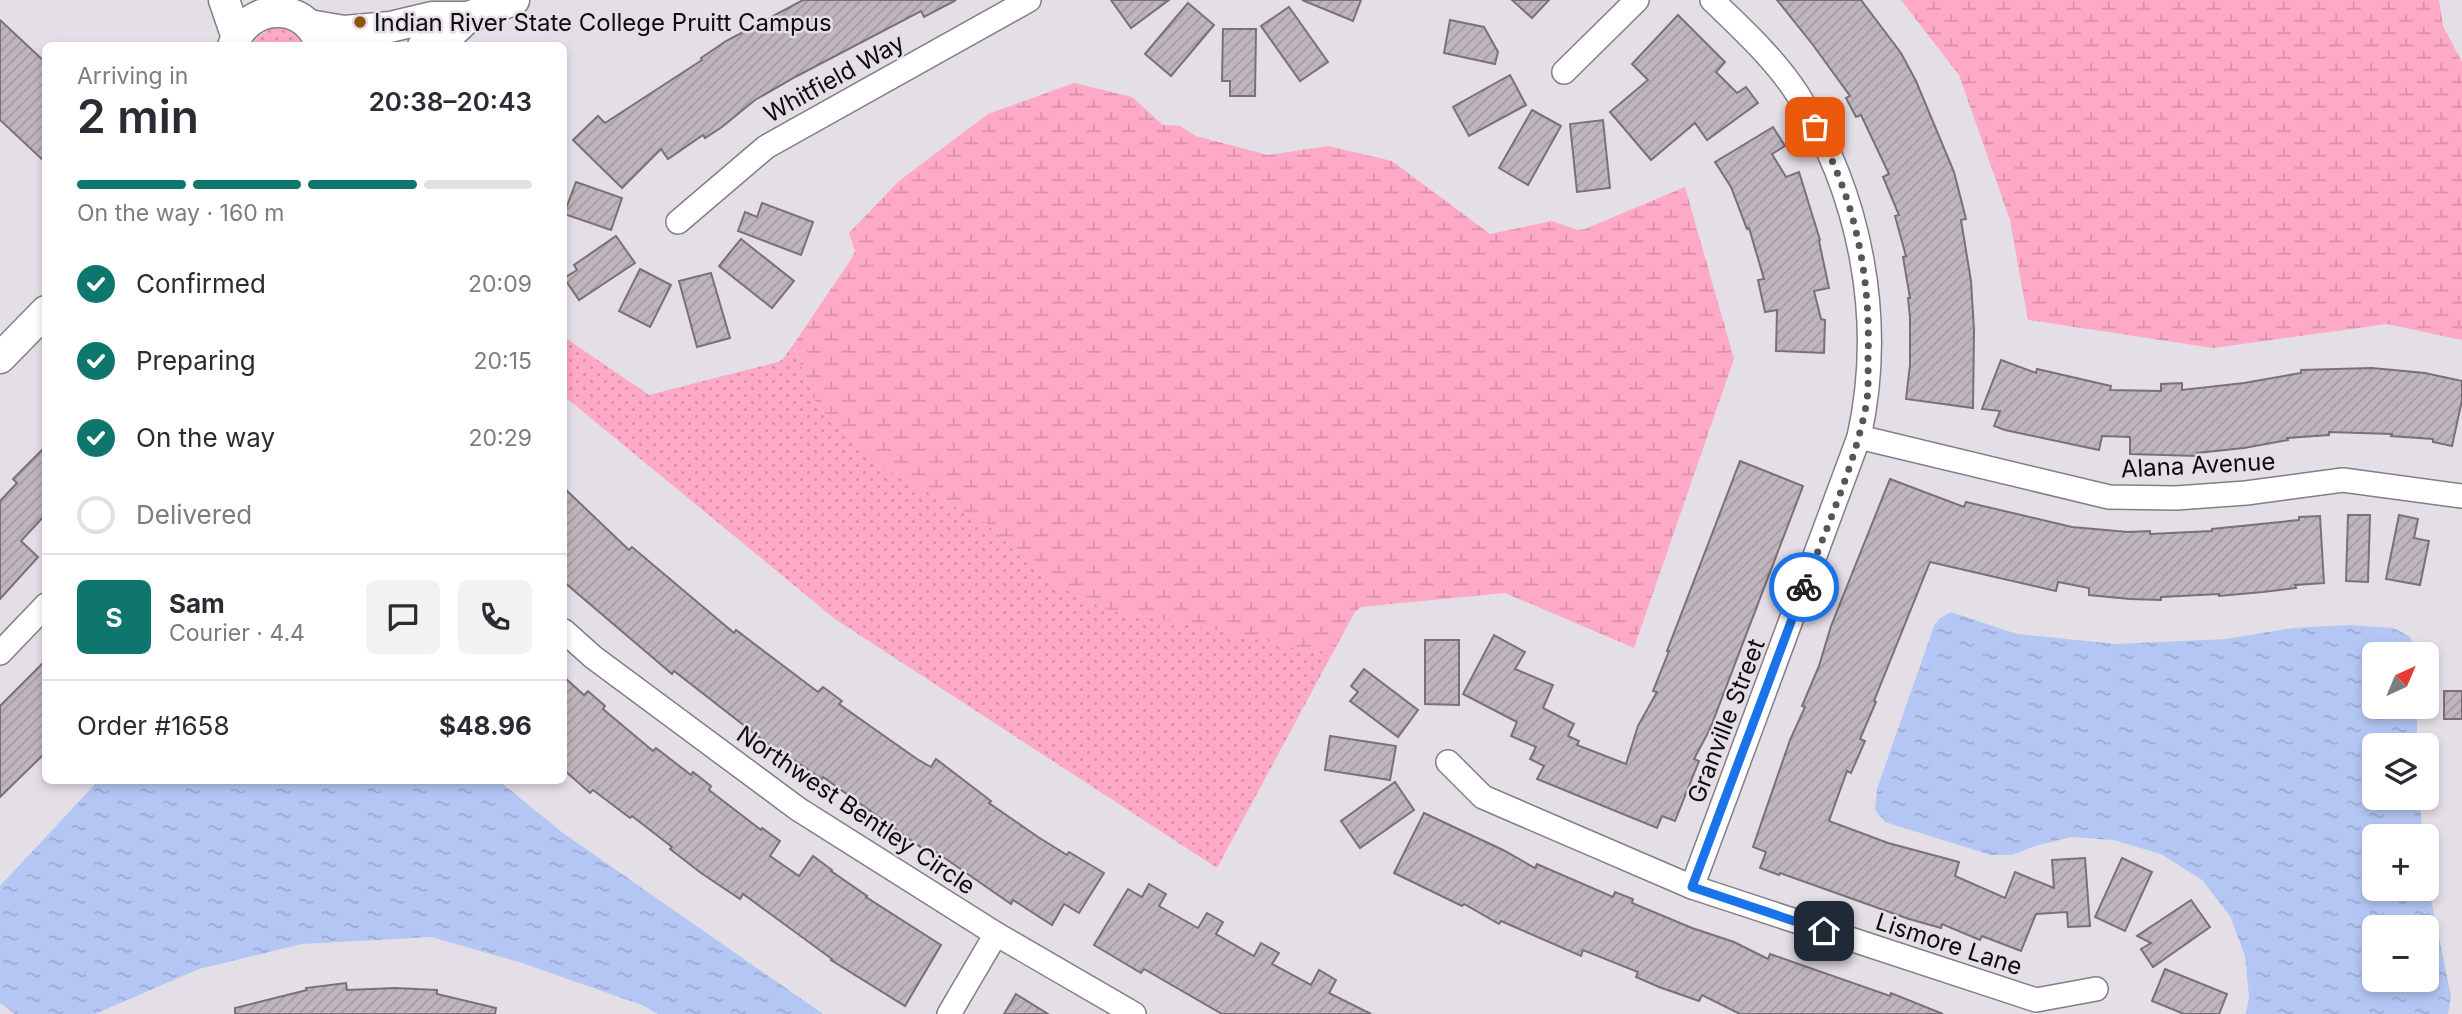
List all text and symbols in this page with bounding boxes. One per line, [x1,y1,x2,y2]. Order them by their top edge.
place label: Indian River State College Pruitt Campus [374,8,832,37]
marker: Indian River State College Pruitt Campus [352,14,368,30]
street label: Whitfield Way [759,28,909,128]
text: Arriving in [77,62,188,90]
text: 20:38–20:43 [369,86,532,117]
text: 2 min [77,88,199,144]
pin [1785,97,1845,157]
icon: bag [1796,108,1834,146]
text: On the way · 160 m [77,199,284,227]
icon: check [77,265,115,303]
text: Confirmed [136,268,266,299]
text: 20:09 [468,270,532,298]
icon: check [77,342,115,380]
text: Preparing [136,345,256,376]
text: 20:15 [474,347,532,375]
icon: check [77,419,115,457]
text: On the way [136,422,275,453]
text: 20:29 [469,424,532,452]
street label: Alana Avenue [2120,446,2276,484]
text: Delivered [136,499,252,530]
courier [1769,552,1839,622]
icon: bike [1785,568,1823,606]
button: chat [366,580,440,654]
button: phone [458,580,532,654]
text: Sam [169,588,225,619]
text: S [105,602,123,633]
text: Courier · 4.4 [169,619,305,647]
street label: Granville Street [1681,635,1771,807]
north arrow [2362,642,2440,719]
map controls [2362,642,2439,992]
text: Order #1658 [77,710,229,741]
text: $48.96 [439,710,532,741]
street label: Northwest Bentley Circle [731,719,981,901]
button: layers [2362,733,2439,810]
button: + [2362,824,2439,901]
pin [1794,901,1854,961]
street label: Lismore Lane [1872,907,2026,981]
icon: home [1805,912,1843,950]
button: − [2362,915,2439,992]

